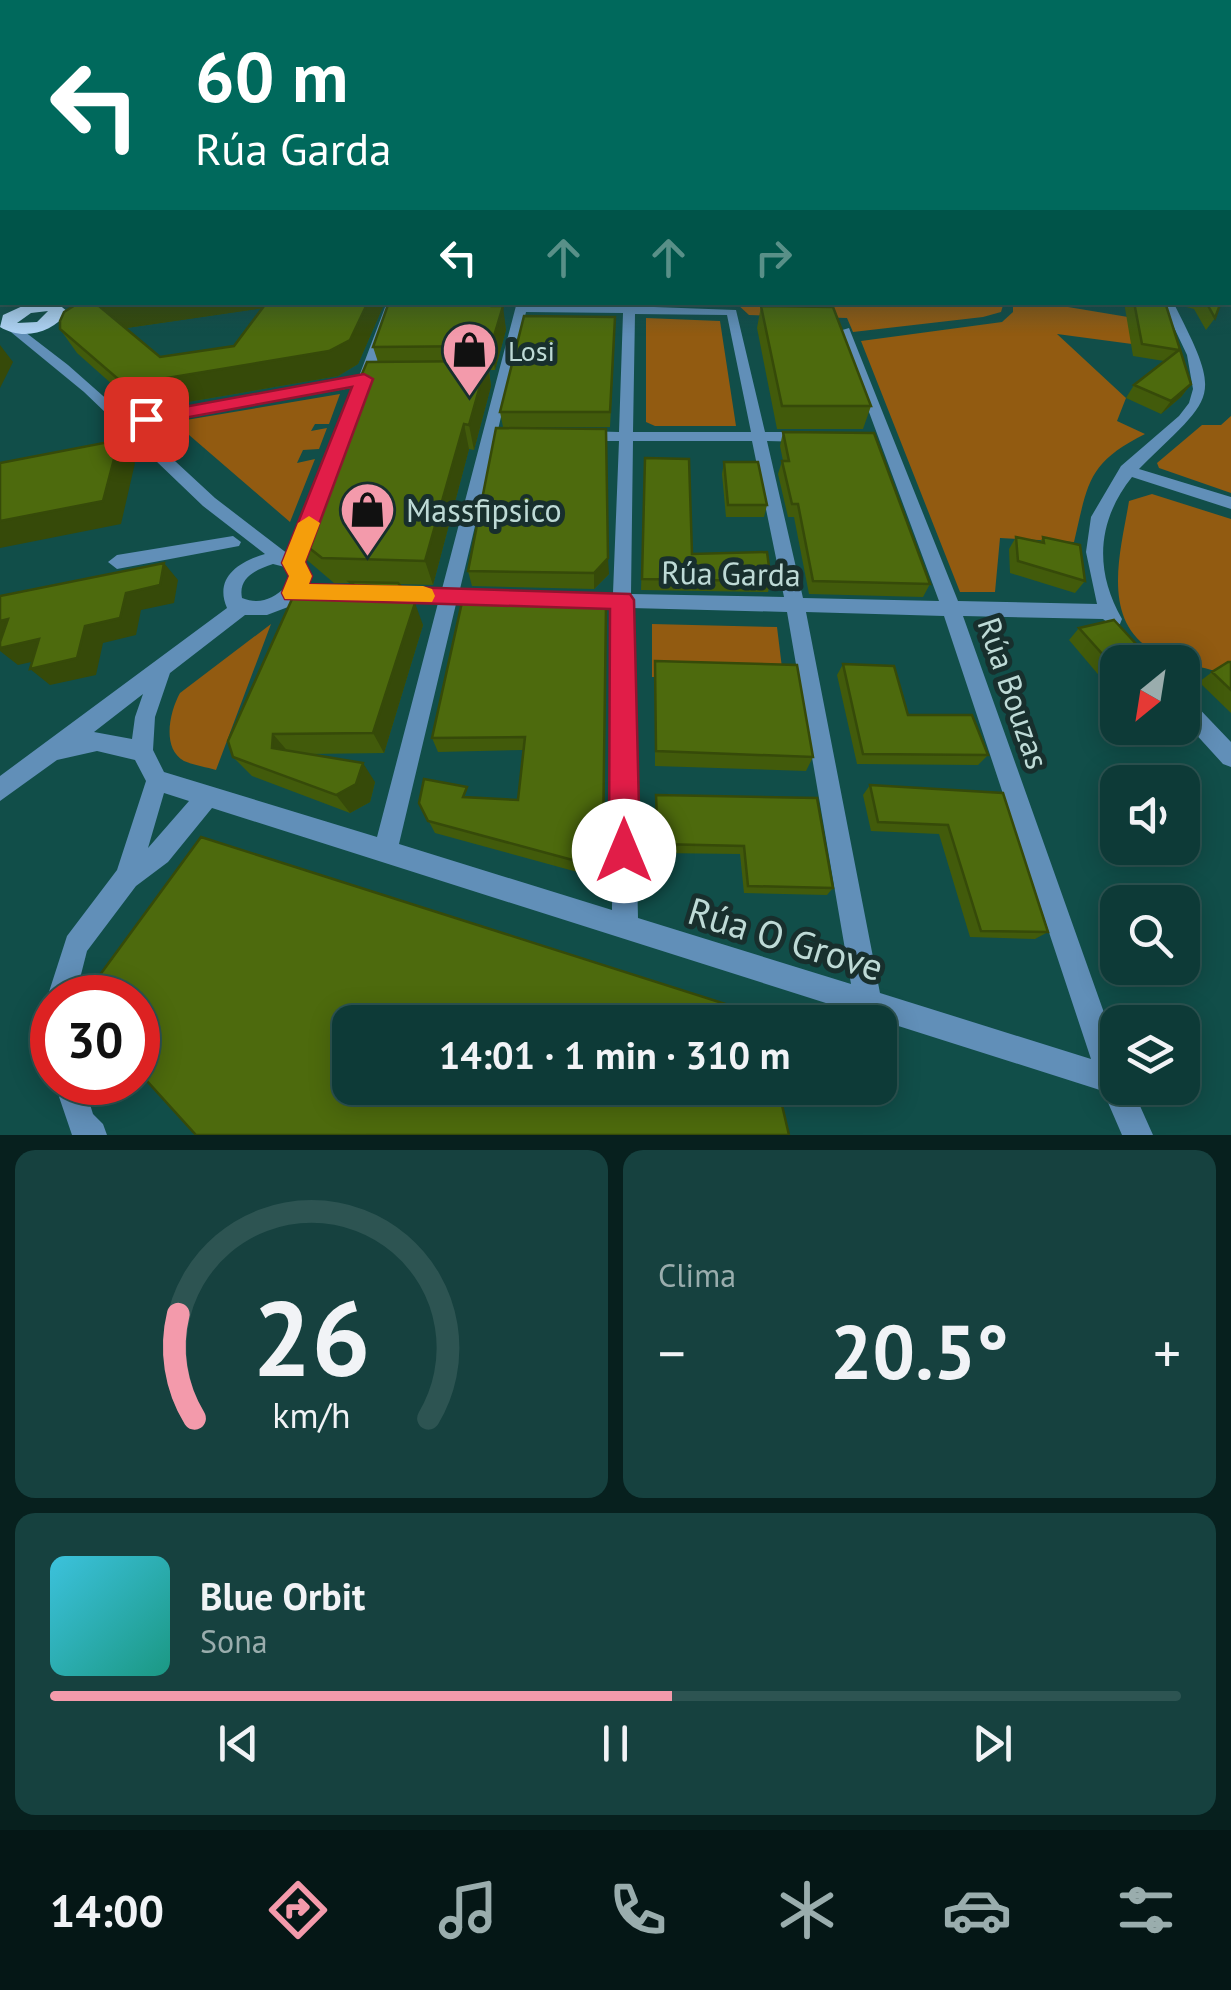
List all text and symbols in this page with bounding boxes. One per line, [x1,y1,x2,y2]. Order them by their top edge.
text: 60 m [195,31,348,121]
icon: left [30,40,160,170]
text: Rúa Garda [195,119,392,177]
icon: left [431,230,486,285]
icon: ahead [536,230,591,285]
icon: ahead [641,230,696,285]
icon: right [746,230,801,285]
shop icon: Losi [439,320,499,399]
place label: Losi [508,332,555,369]
pin [104,377,189,462]
icon: arrive [119,392,174,447]
shop icon: Massfipsico [337,480,397,559]
place label: Massfipsico [406,489,562,531]
street label: Rúa Garda [661,551,801,595]
street label: Rúa Bouzas [969,612,1059,774]
north arrow [1100,645,1200,745]
map controls [1100,645,1200,1105]
button: sound [1100,765,1200,865]
position arrow [572,799,676,903]
street label: Rúa O Grove [683,885,889,991]
button: search [1100,885,1200,985]
speed limit sign: 30 [30,975,160,1105]
button: layers [1100,1005,1200,1105]
text: 14:01 · 1 min · 310 m [439,1030,790,1079]
text: Clima [658,1254,736,1296]
text: 26 [253,1270,370,1405]
text: 20.5° [830,1303,1009,1400]
text: − [658,1317,686,1388]
text: + [1153,1317,1181,1388]
text: km/h [272,1392,351,1438]
text: Blue Orbit [200,1571,365,1620]
text: Sona [200,1620,268,1662]
icon: previous [211,1716,266,1771]
icon: pause [588,1716,643,1771]
icon: next [965,1716,1020,1771]
icon: directions [263,1875,333,1945]
icon: music [433,1875,503,1945]
icon: phone [603,1875,673,1945]
icon: climate [772,1875,842,1945]
icon: car [942,1875,1012,1945]
icon: filters [1111,1875,1181,1945]
text: 14:00 [50,1881,164,1939]

